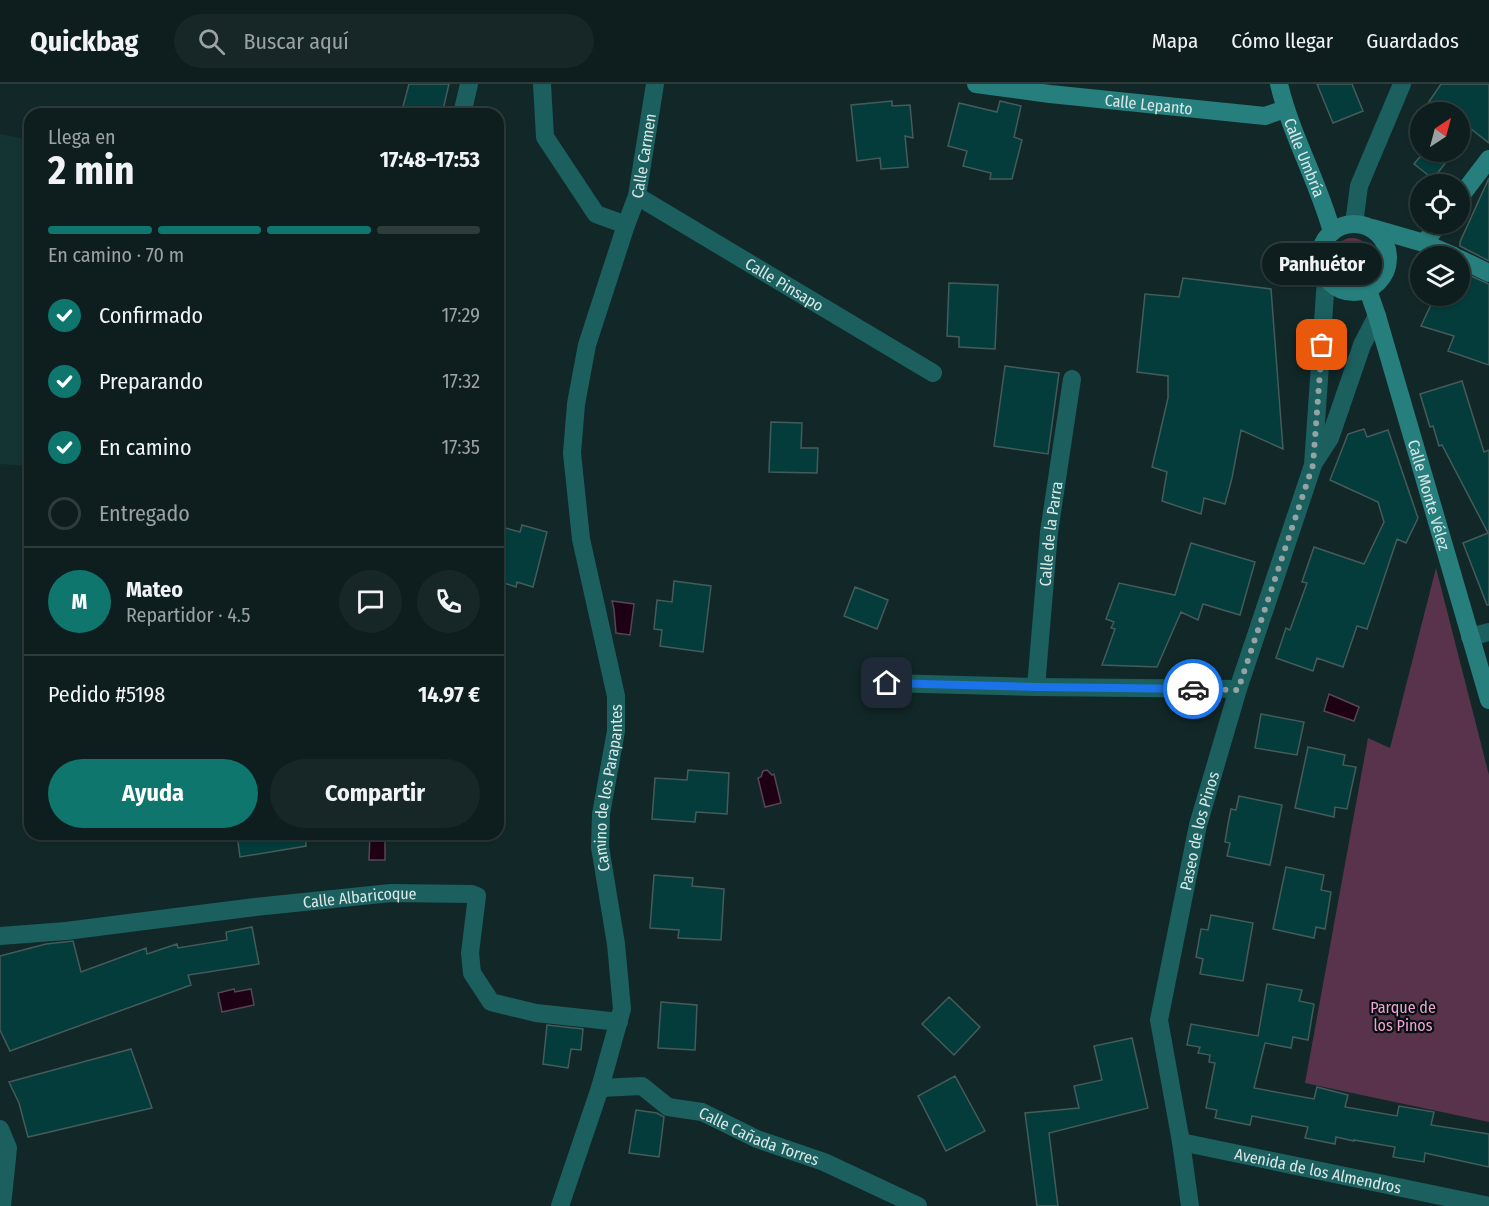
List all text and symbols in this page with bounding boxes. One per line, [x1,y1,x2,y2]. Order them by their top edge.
search box [174,14,594,68]
text: Quickbag [30,25,138,58]
icon: search [195,25,228,58]
text: Buscar aquí [243,28,349,55]
text: Mapa [1152,28,1198,54]
text: Cómo llegar [1231,28,1333,54]
text: Guardados [1366,28,1459,54]
street label: Calle Lepanto [1104,90,1194,118]
north arrow [1410,102,1470,162]
map controls [1410,102,1470,306]
street label: Calle Carmen [627,112,660,200]
street label: Calle Umbría [1280,115,1329,200]
text: Llega en [48,125,116,149]
text: 17:48–17:53 [380,146,480,173]
text: 2 min [48,148,134,194]
button: locate [1410,174,1470,234]
text: En camino · 70 m [48,243,184,267]
callout: Panhuétor [1262,243,1382,285]
button: layers [1410,246,1470,306]
text: Panhuétor [1279,252,1365,276]
street label: Calle Pinsapo [742,254,827,315]
icon: check [48,299,81,332]
text: Confirmado [99,302,203,329]
text: 17:29 [441,303,480,327]
pin [1296,319,1347,370]
icon: bag [1305,328,1338,361]
icon: check [48,365,81,398]
text: Preparando [99,368,203,395]
text: 17:32 [442,369,480,393]
icon: check [48,431,81,464]
text: En camino [99,434,191,461]
text: 17:35 [441,435,480,459]
street label: Calle Monte Vélez [1404,437,1454,553]
street label: Calle de la Parra [1035,480,1066,587]
text: Entregado [99,500,190,527]
button: chat [339,570,402,633]
button: phone [417,570,480,633]
text: Mateo [126,576,183,603]
text: M [72,588,87,615]
text: Repartidor · 4.5 [126,603,250,627]
pin [861,657,912,708]
courier [1163,659,1223,719]
icon: home [870,666,903,699]
icon: car [1177,673,1210,706]
text: Pedido #5198 [48,681,165,708]
text: 14.97 € [418,681,480,708]
street label: Camino de los Parapantes [590,704,626,873]
button: Ayuda [48,759,258,828]
button: Compartir [270,759,480,828]
street label: Paseo de los Pinos [1176,769,1223,892]
street label: Calle Albaricoque [302,883,417,912]
park label: Parque de los Pinos [1370,998,1436,1035]
street label: Calle Cañada Torres [696,1103,822,1169]
street label: Avenida de los Almendros [1233,1144,1403,1197]

